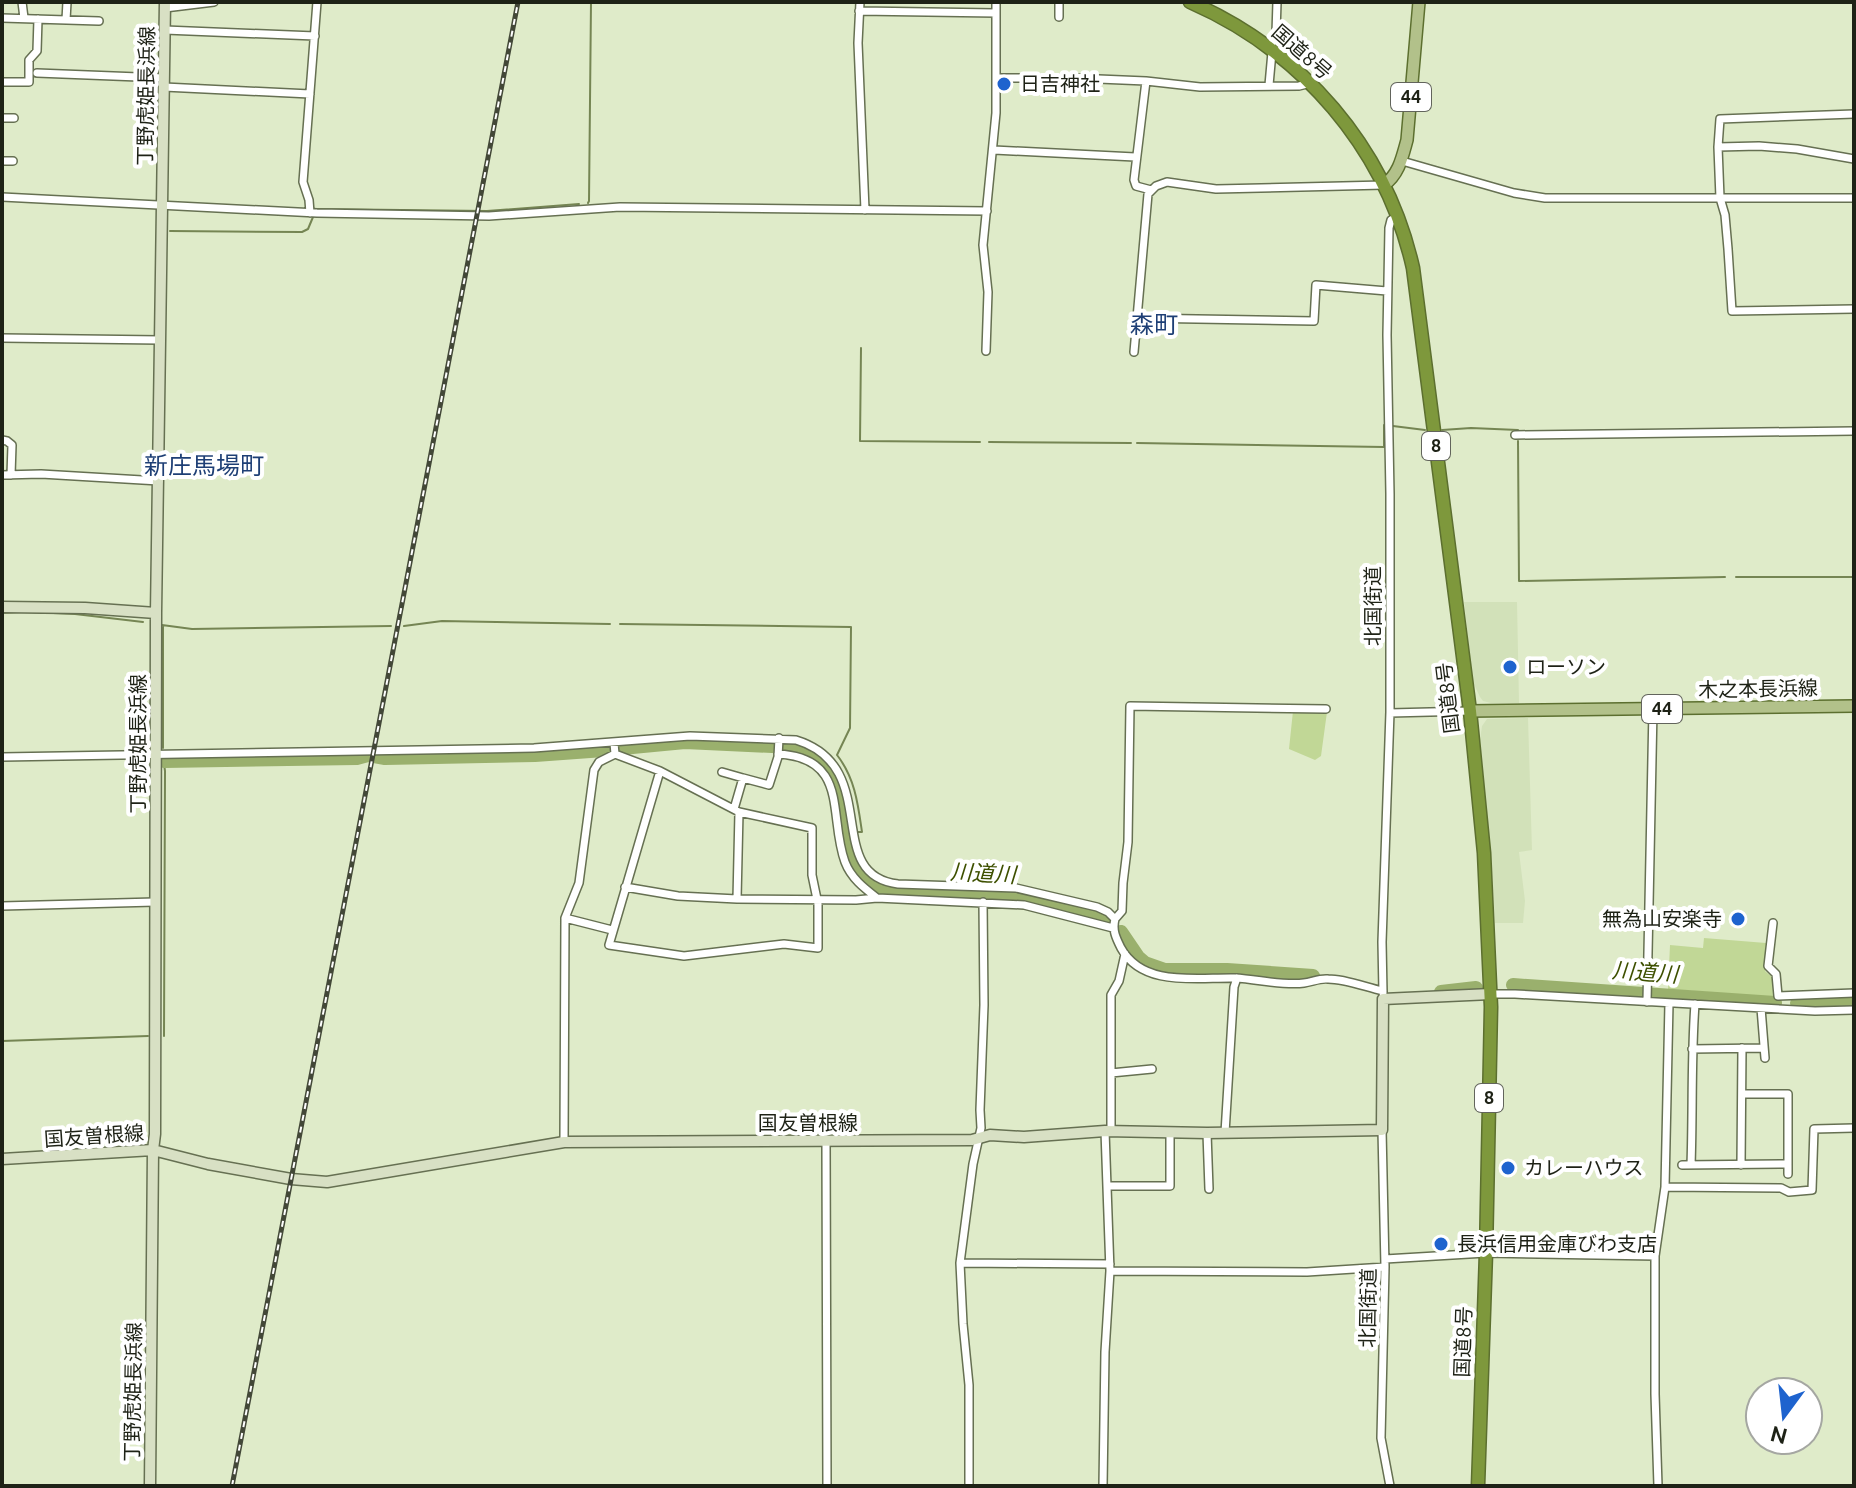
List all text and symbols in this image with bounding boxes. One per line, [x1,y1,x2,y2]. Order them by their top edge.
street label: 国道8号 [1268,20,1337,84]
street label: 丁野虎姫長浜線 [133,26,158,166]
place label: 日吉神社 [1020,72,1100,95]
marker: 日吉神社 [995,75,1013,93]
road number: 44 [1391,83,1431,111]
district label: 森町 [1130,311,1178,338]
road number: 8 [1422,432,1450,460]
district label: 新庄馬場町 [144,452,264,479]
street label: 北国街道 [1361,566,1384,646]
place label: ローソン [1526,655,1606,678]
marker: ローソン [1501,658,1519,676]
street label: 国道8号 [1432,661,1463,735]
street label: 丁野虎姫長浜線 [126,674,149,814]
street label: 木之本長浜線 [1698,676,1818,701]
road number: 44 [1642,695,1682,723]
water label: 川道川 [949,858,1019,887]
place label: 無為山安楽寺 [1602,907,1722,930]
marker: 無為山安楽寺 [1729,910,1747,928]
water label: 川道川 [1611,957,1681,986]
road number: 8 [1475,1084,1503,1112]
street label: 国友曽根線 [758,1111,858,1134]
street label: 国友曽根線 [43,1121,145,1150]
place label: カレーハウス [1524,1156,1644,1179]
marker: カレーハウス [1499,1159,1517,1177]
place label: 長浜信用金庫びわ支店 [1457,1232,1657,1255]
marker: 長浜信用金庫びわ支店 [1432,1235,1450,1253]
street label: 北国街道 [1355,1268,1380,1348]
street label: 国道8号 [1450,1306,1475,1378]
street label: 丁野虎姫長浜線 [120,1322,145,1462]
north arrow [1744,1376,1824,1456]
text: N [1768,1422,1790,1450]

